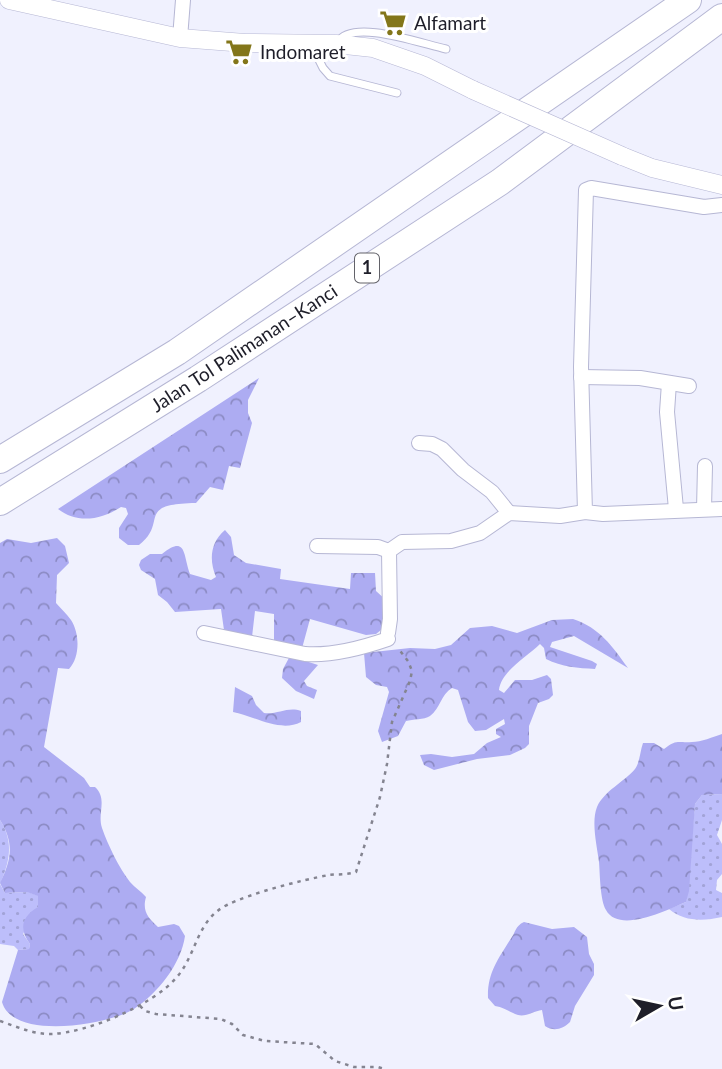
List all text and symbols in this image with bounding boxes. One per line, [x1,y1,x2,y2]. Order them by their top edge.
supermarket icon: Alfamart [378,8,408,38]
place label: Alfamart [414,11,486,34]
supermarket icon: Indomaret [224,37,254,67]
place label: Indomaret [260,40,346,63]
road number: 1 [355,254,379,282]
street label: Jalan Tol Palimanan–Kanci [146,279,341,416]
north arrow [624,971,694,1041]
text: U [664,994,689,1012]

